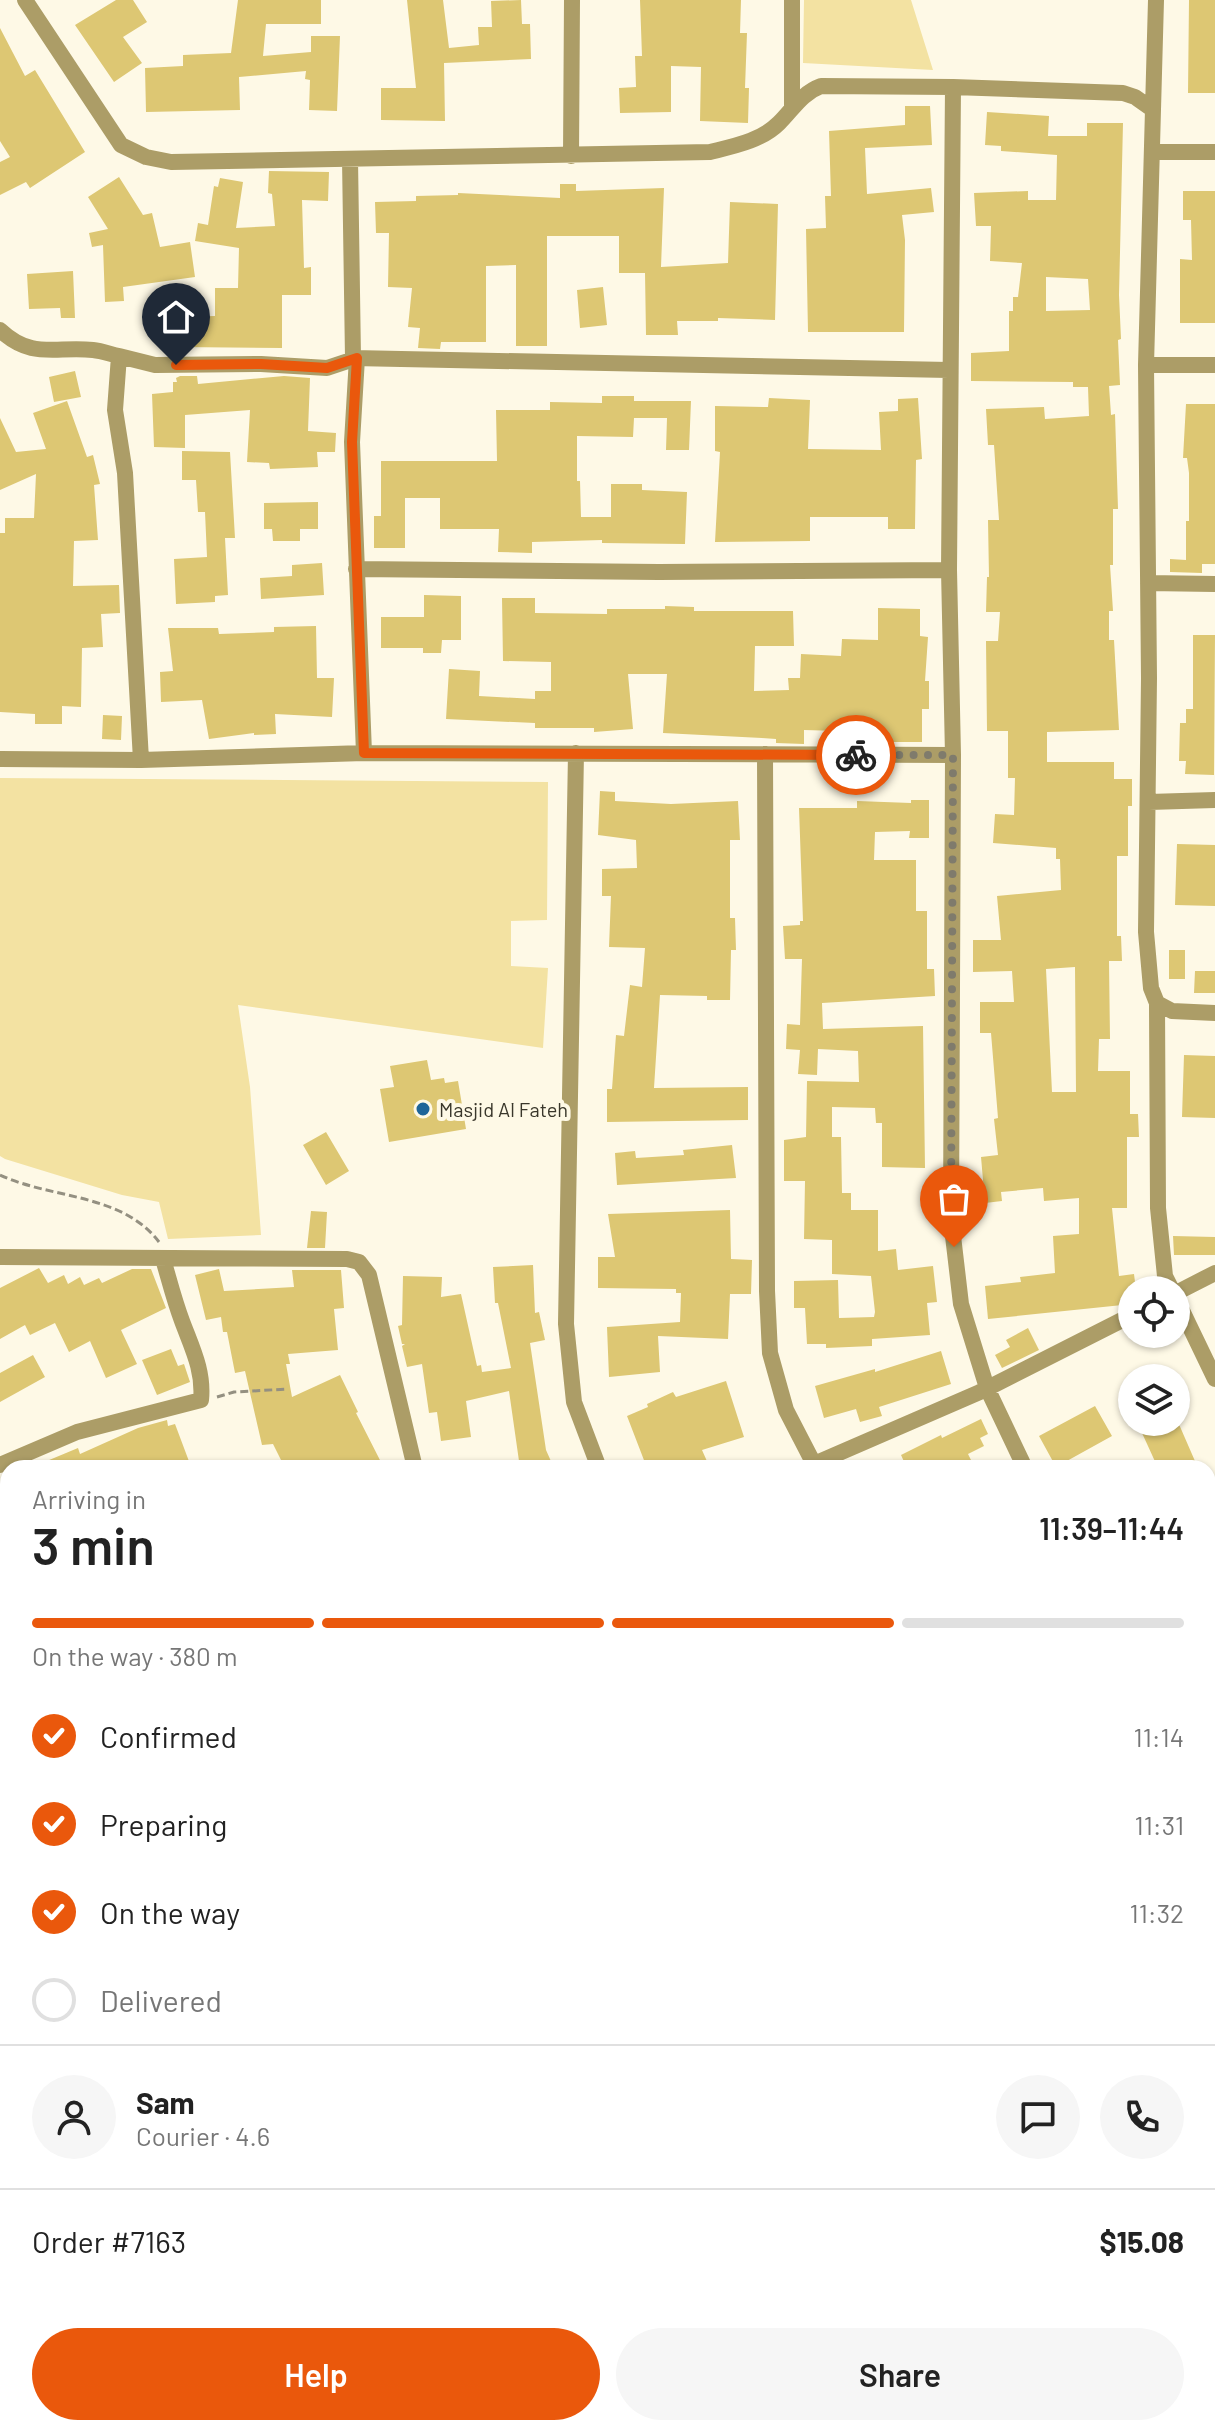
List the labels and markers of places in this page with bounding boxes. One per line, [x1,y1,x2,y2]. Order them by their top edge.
pin [142,283,210,365]
place label: Masjid Al Fateh [439,1097,568,1121]
marker: Masjid Al Fateh [414,1100,432,1118]
pin [920,1165,988,1247]

